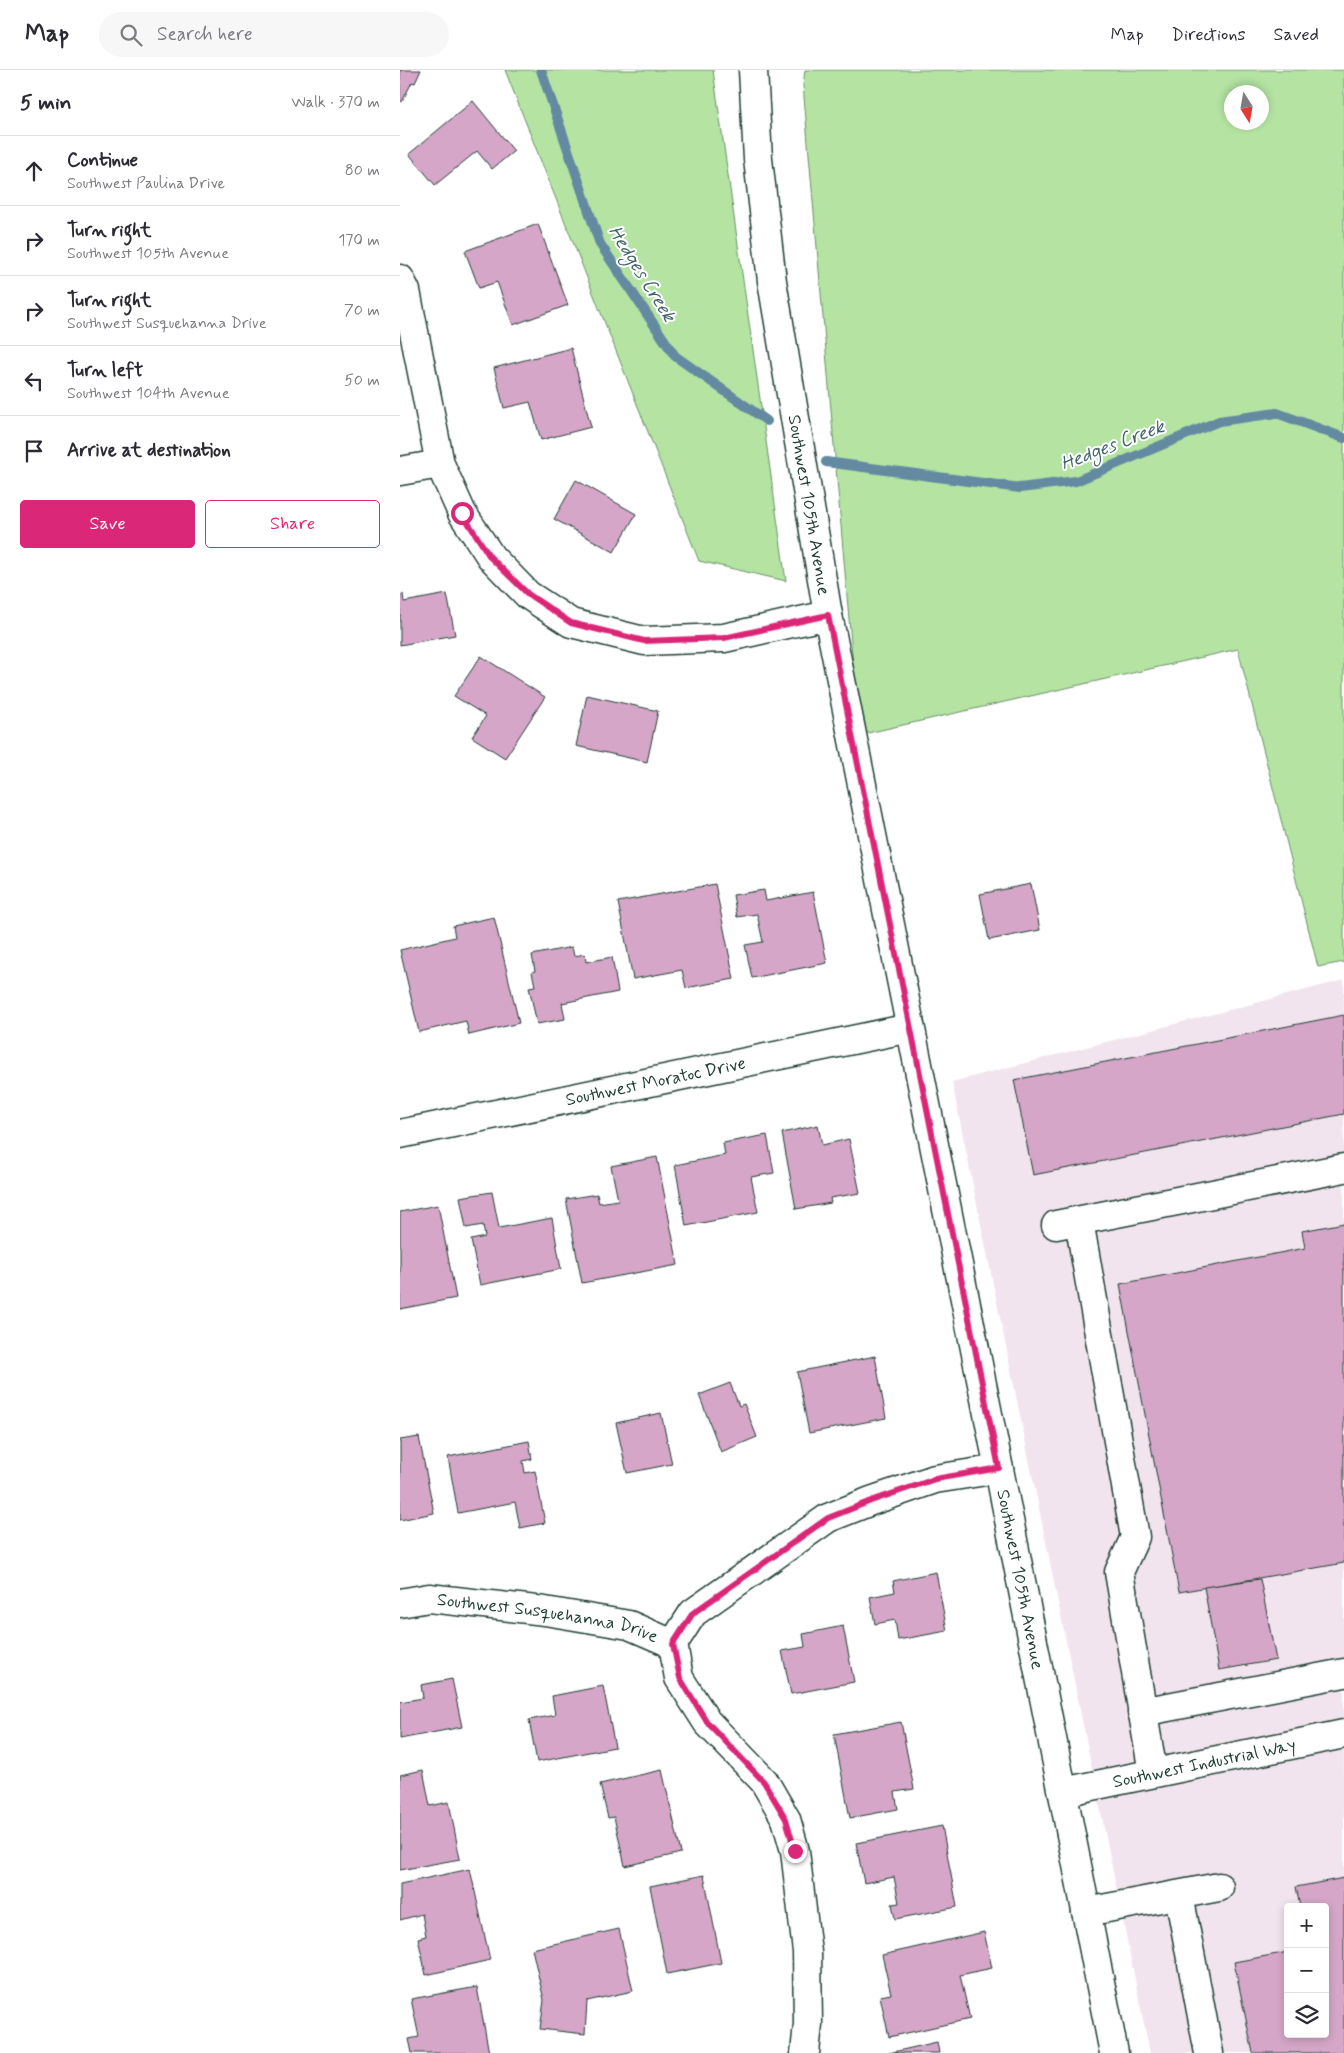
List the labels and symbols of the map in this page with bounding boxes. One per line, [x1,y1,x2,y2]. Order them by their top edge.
north arrow [1224,85,1269,130]
water label: Hedges Creek [601,221,682,329]
street label: Southwest 105th Avenue [782,413,836,597]
water label: Hedges Creek [1057,414,1170,478]
route start [451,502,474,525]
street label: Southwest Moratoc Drive [564,1051,748,1112]
street label: Southwest 105th Avenue [990,1488,1049,1672]
street label: Southwest Susquehanna Drive [436,1588,662,1649]
street label: Southwest Industrial Way [1111,1733,1298,1794]
route end [784,1840,807,1863]

